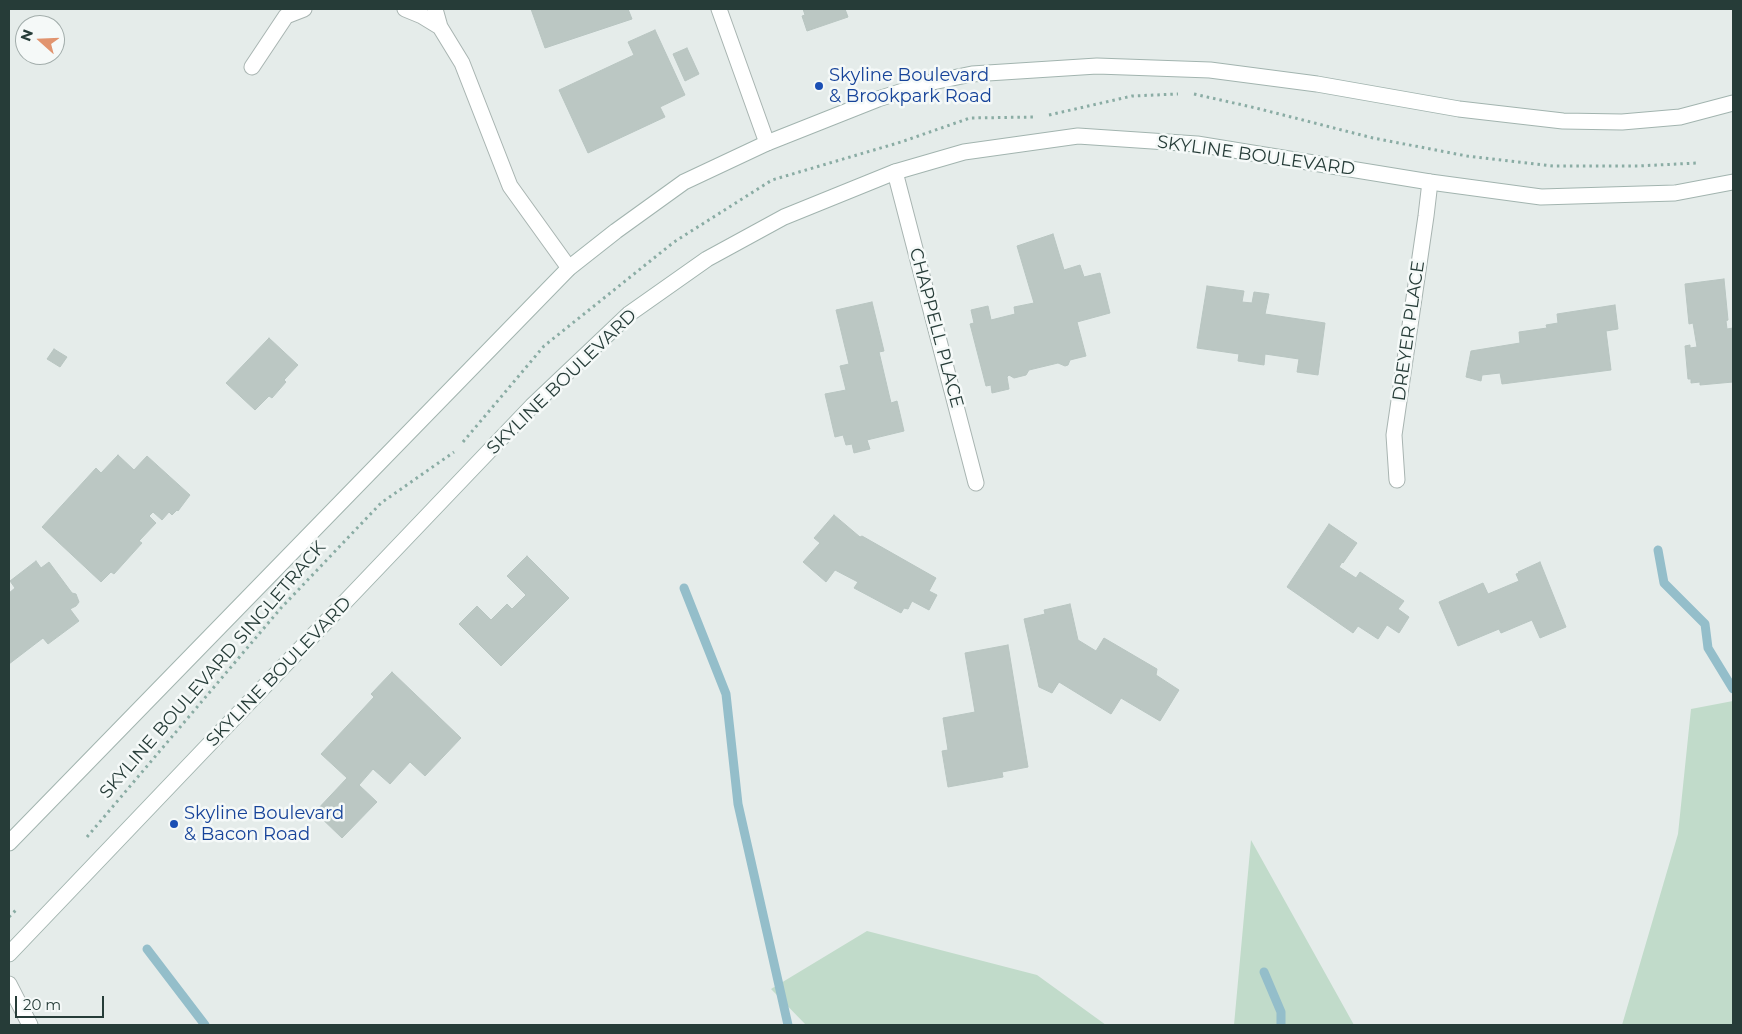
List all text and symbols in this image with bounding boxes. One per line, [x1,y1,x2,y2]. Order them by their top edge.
north arrow [15,15,65,65]
text: N [16,27,37,44]
place label: Skyline Boulevard & Brookpark Road [829,65,992,108]
marker: Skyline Boulevard & Brookpark Road [813,80,825,92]
street label: SKYLINE BOULEVARD [1156,131,1356,181]
street label: CHAPPELL PLACE [904,246,968,410]
street label: DREYER PLACE [1388,259,1430,403]
street label: SKYLINE BOULEVARD [483,305,641,459]
street label: SKYLINE BOULEVARD SINGLETRACK [95,537,331,803]
street label: SKYLINE BOULEVARD [202,593,356,751]
place label: Skyline Boulevard & Bacon Road [184,803,344,846]
marker: Skyline Boulevard & Bacon Road [168,818,180,830]
scale bar [18,986,106,1018]
text: 20 m [23,995,61,1014]

